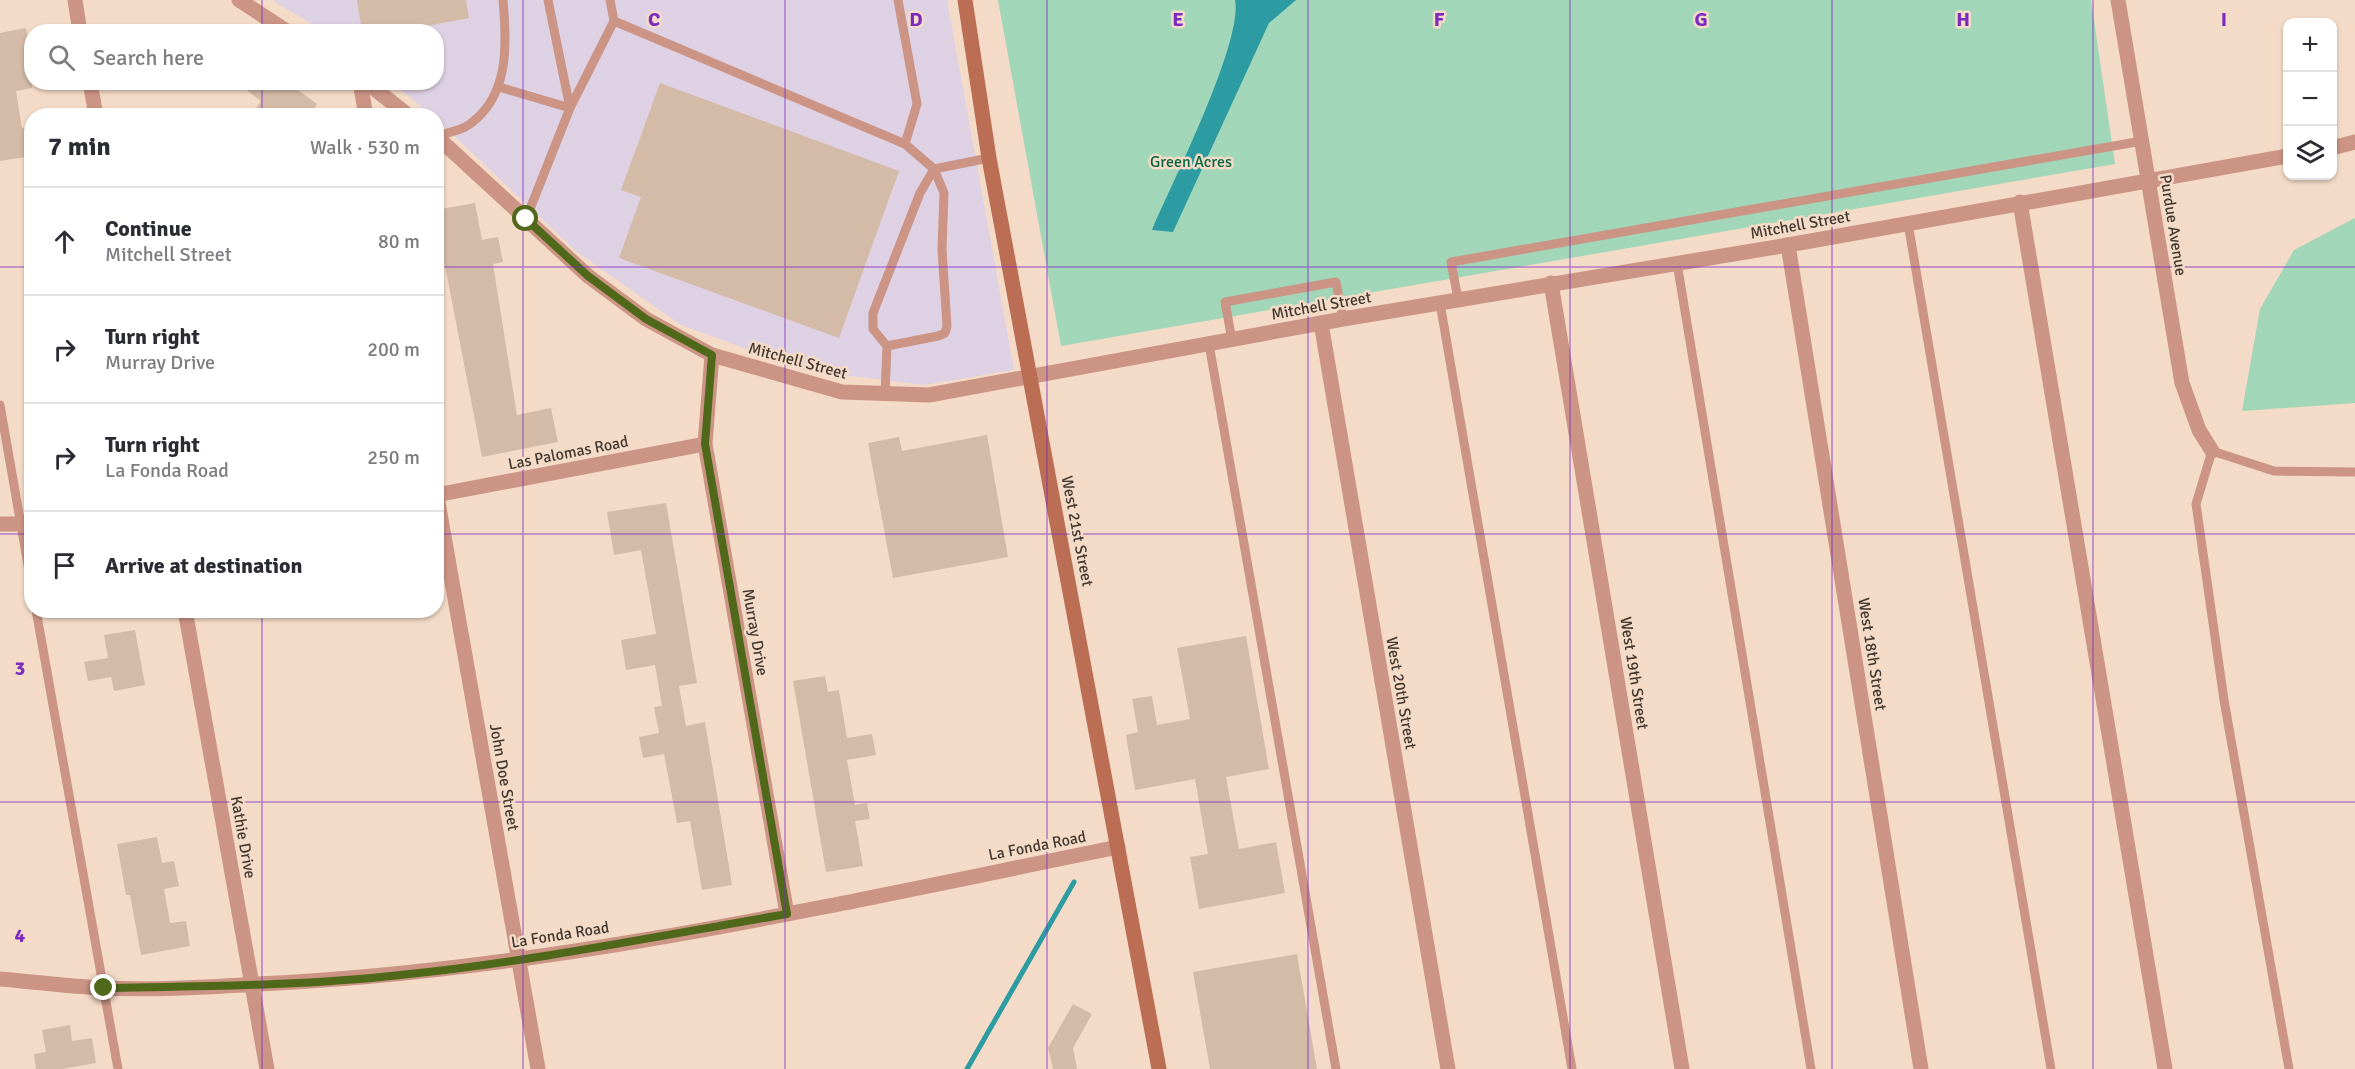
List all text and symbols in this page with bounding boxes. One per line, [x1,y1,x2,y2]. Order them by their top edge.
text: C [648,7,660,32]
text: D [909,7,923,32]
text: E [1172,7,1184,32]
text: F [1434,7,1445,32]
text: G [1694,7,1708,32]
text: H [1956,7,1970,32]
text: I [2221,7,2227,32]
map controls [2283,18,2337,180]
button: + [2283,18,2337,72]
search box [24,24,444,90]
icon: search [45,41,78,74]
text: Search here [93,44,204,71]
button: − [2283,72,2337,126]
button: layers [2283,126,2337,180]
text: 7 min [48,131,111,163]
text: Walk · 530 m [310,135,420,160]
park label: Green Acres [1150,152,1232,172]
street label: Purdue Avenue [2155,173,2191,277]
route start [512,205,538,231]
street label: Mitchell Street [1749,206,1852,244]
text: Continue [105,215,192,242]
icon: ahead [48,225,81,258]
text: 80 m [378,229,420,254]
text: Mitchell Street [105,242,232,267]
street label: Mitchell Street [1270,287,1373,325]
text: Turn right [105,323,200,350]
icon: right [48,333,81,366]
text: 200 m [367,337,420,362]
street label: Mitchell Street [746,338,850,384]
text: Murray Drive [105,350,215,375]
text: Turn right [105,431,200,458]
street label: Las Palomas Road [506,432,630,474]
icon: right [48,441,81,474]
text: 250 m [367,445,420,470]
text: La Fonda Road [105,458,229,483]
street label: West 21st Street [1056,474,1098,589]
icon: arrive [48,549,81,582]
text: Arrive at destination [105,552,302,579]
street label: Murray Drive [738,587,773,677]
street label: West 18th Street [1853,596,1891,712]
street label: West 19th Street [1615,615,1653,731]
street label: West 20th Street [1381,635,1421,751]
text: 3 [15,656,25,681]
street label: John Doe Street [485,722,523,833]
street label: Kathie Drive [226,794,260,880]
street label: La Fonda Road [987,827,1088,865]
street label: La Fonda Road [510,917,611,953]
text: 4 [15,923,26,948]
route end [90,974,116,1000]

